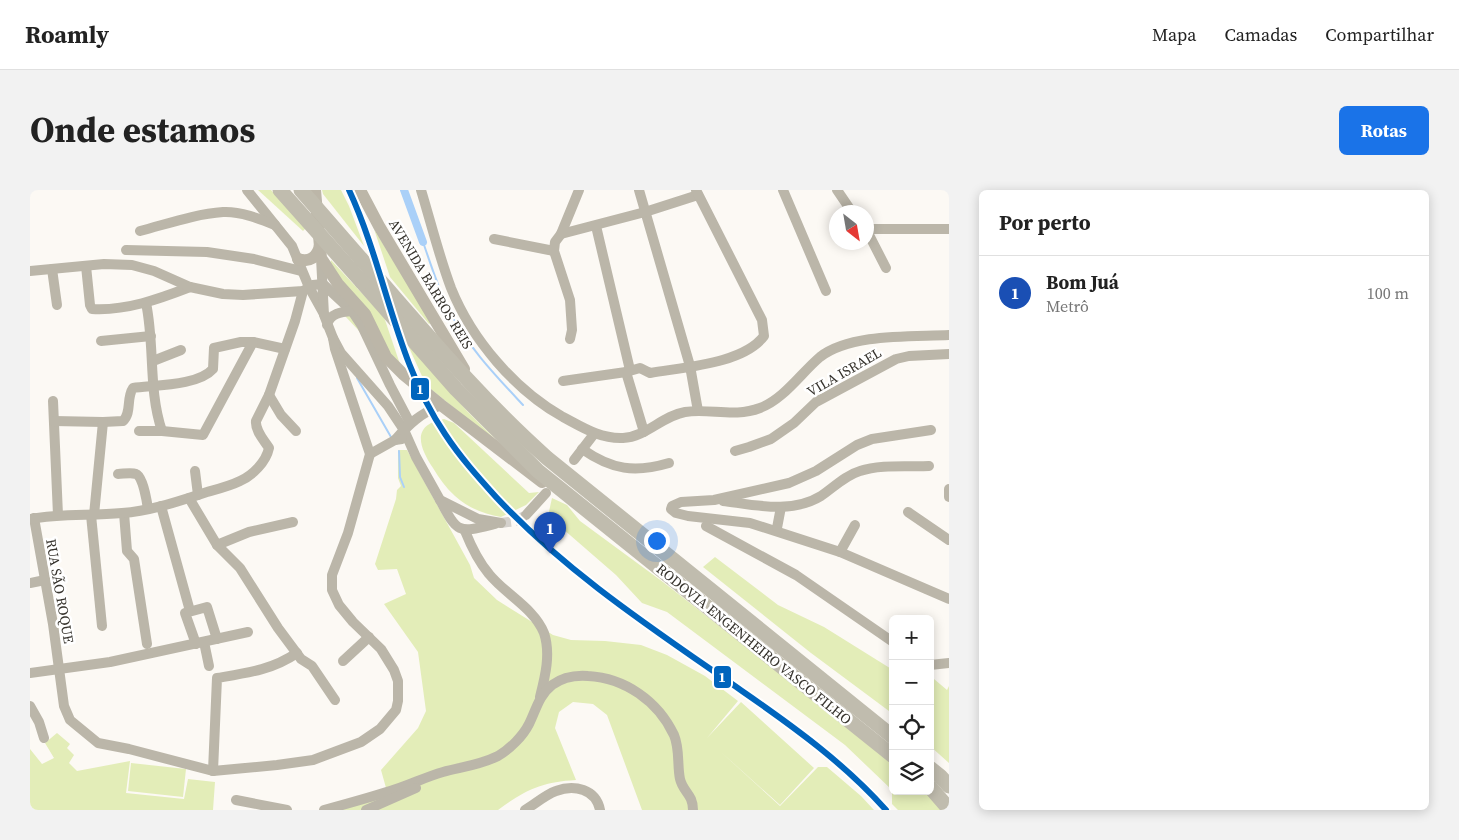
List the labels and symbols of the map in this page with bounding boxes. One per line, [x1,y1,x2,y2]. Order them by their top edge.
north arrow [829,205,874,250]
street label: AVENIDA BARROS REIS [384,215,478,353]
street label: VILA ISRAEL [803,343,885,401]
line badge: 1 [410,377,430,401]
text: 1 [416,379,424,399]
pin: 1 [534,512,566,553]
your location [644,528,670,554]
street label: RUA SÃO ROQUE [41,537,79,645]
street label: RODOVIA ENGENHEIRO VASCO FILHO [652,559,856,729]
line badge: 1 [713,665,732,689]
text: 1 [718,667,726,687]

